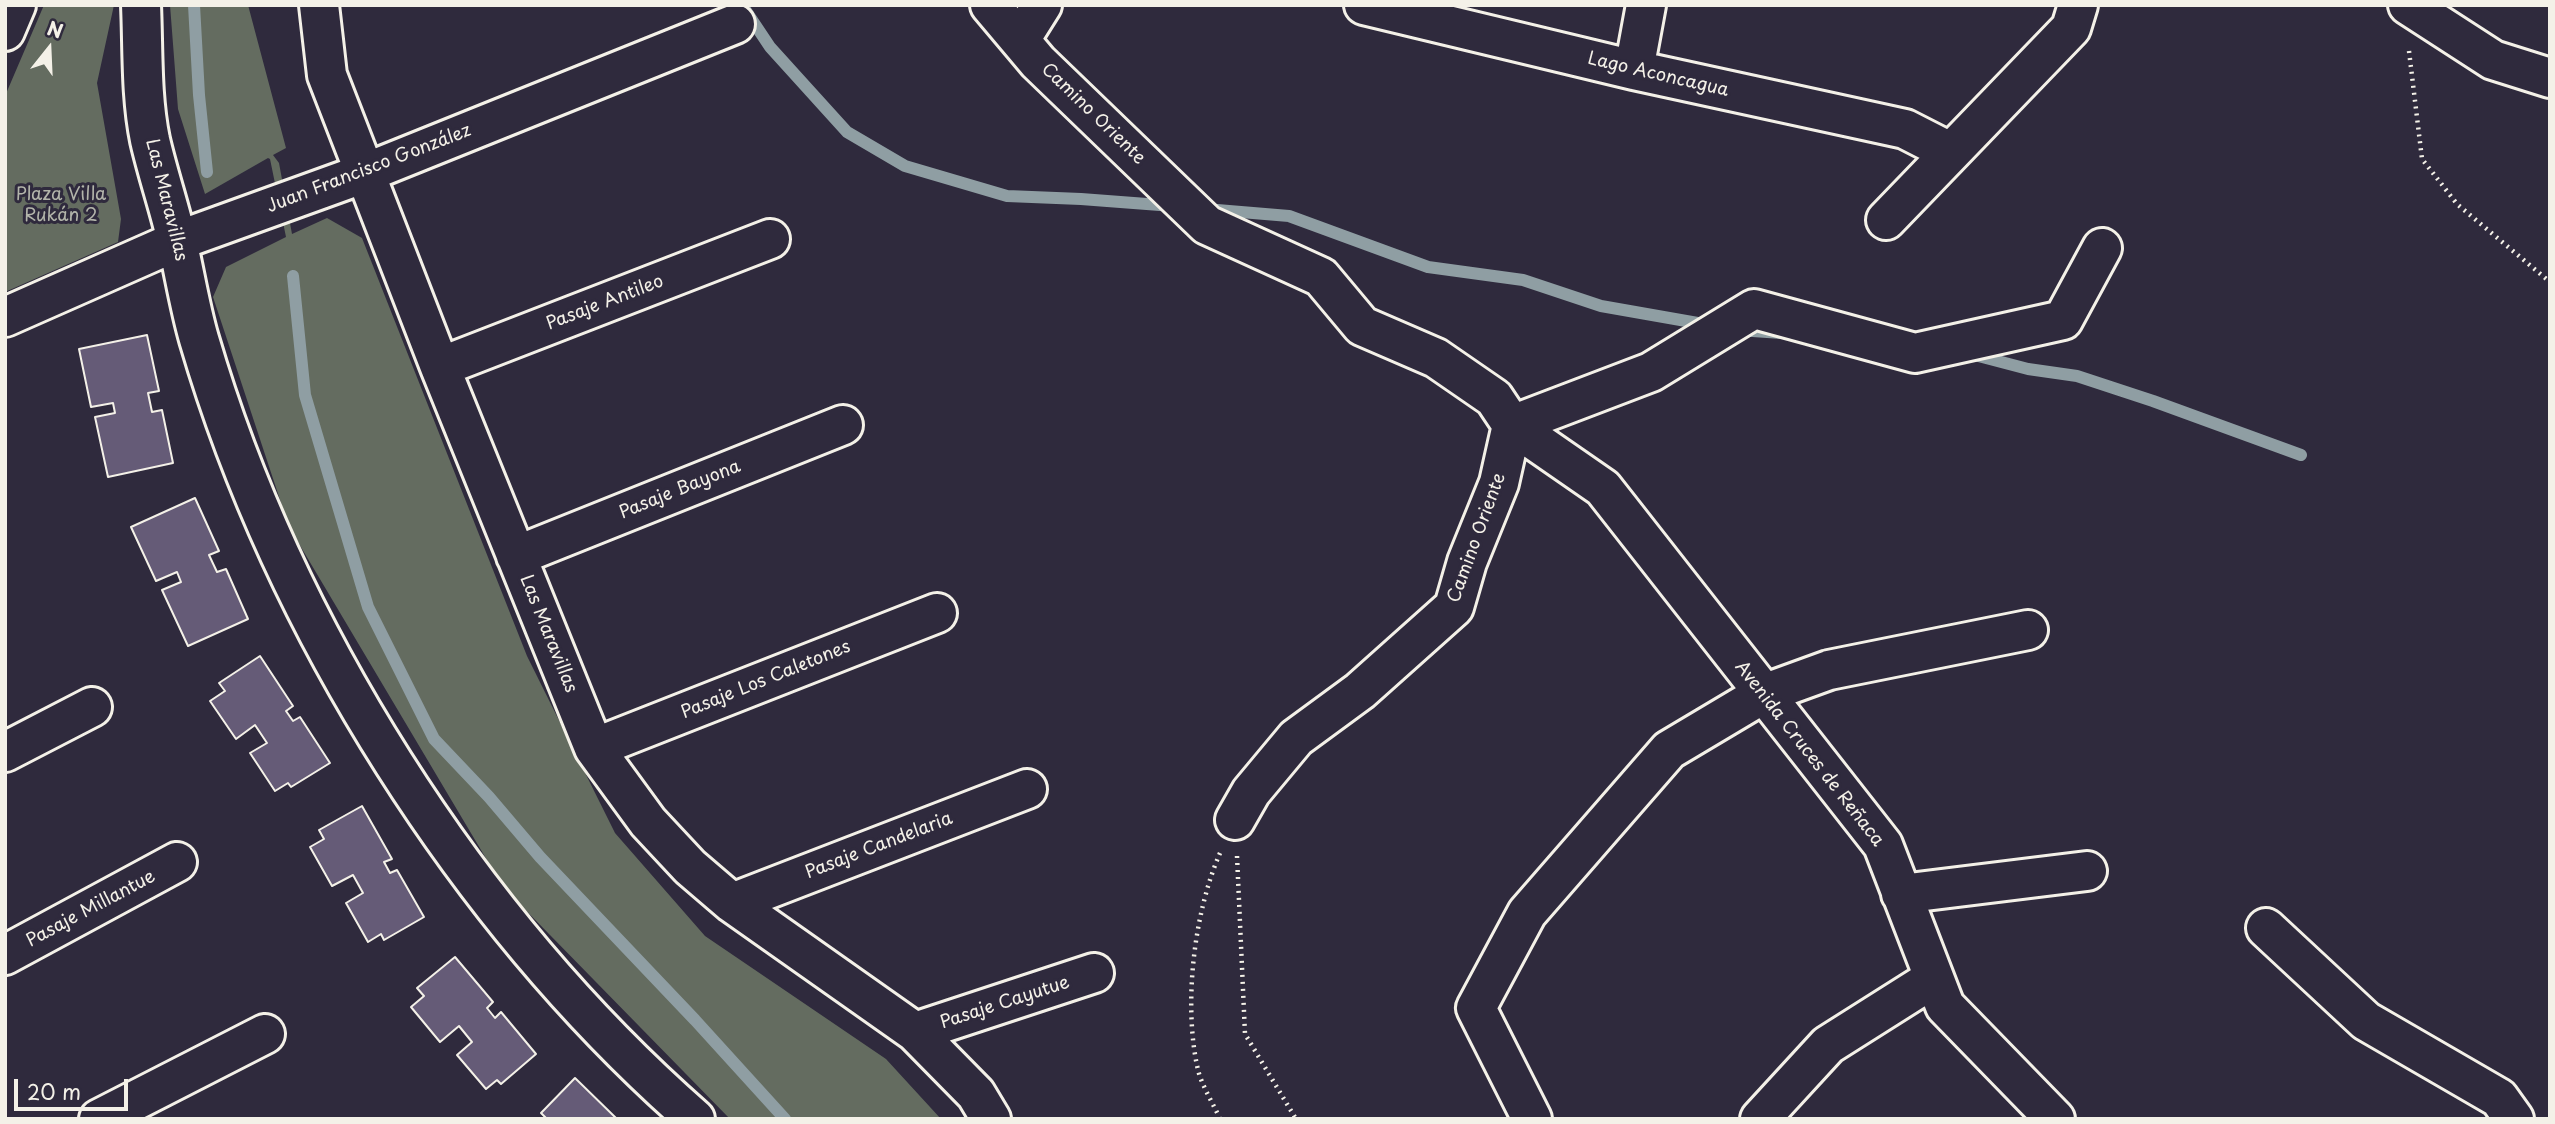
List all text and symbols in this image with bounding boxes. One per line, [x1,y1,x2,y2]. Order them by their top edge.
text: N [44,13,67,45]
north arrow [14,14,84,84]
street label: Lago Aconcagua [1585,48,1731,102]
street label: Camino Oriente [1036,59,1150,169]
street label: Juan Francisco González [264,120,474,218]
street label: Las Maravillas [140,137,192,263]
park label: Plaza Villa Rukán 2 [16,184,106,227]
street label: Pasaje Antileo [543,271,667,335]
street label: Pasaje Bayona [616,456,744,524]
street label: Camino Oriente [1444,470,1510,606]
street label: Las Maravillas [515,572,581,696]
street label: Pasaje Los Caletones [678,636,854,724]
street label: Avenida Cruces de Reñaca [1730,657,1888,851]
street label: Pasaje Candelaria [802,808,956,884]
street label: Pasaje Millantue [23,866,159,952]
street label: Pasaje Cayutue [938,972,1072,1034]
scale bar [18,1064,131,1108]
text: 20 m [27,1075,81,1107]

